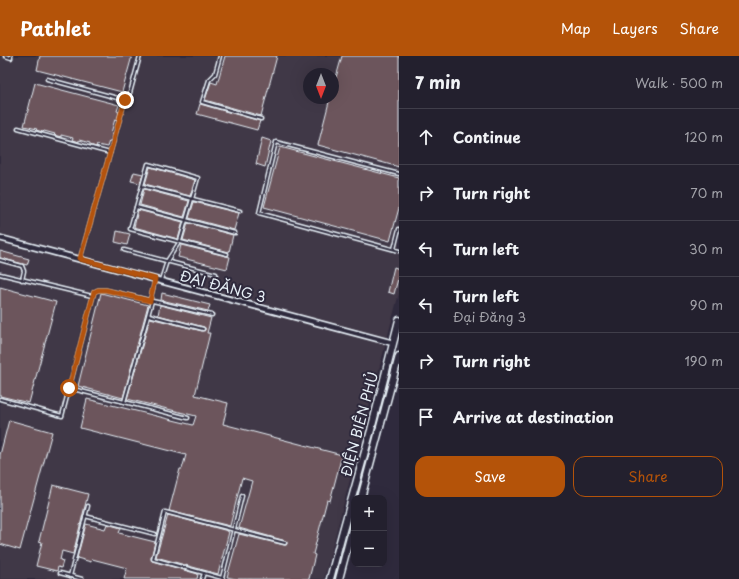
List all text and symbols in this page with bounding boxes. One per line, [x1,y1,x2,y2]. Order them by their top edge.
text: Pathlet [20,14,91,42]
text: Map [561,18,591,39]
text: Layers [613,18,658,39]
text: Share [680,18,719,39]
north arrow [303,68,339,104]
text: 7 min [415,69,461,95]
text: Walk · 500 m [635,73,723,92]
route end [116,91,134,109]
text: Continue [453,125,521,148]
icon: ahead [415,126,437,148]
text: 120 m [684,127,723,146]
text: Turn right [453,181,530,204]
icon: right [415,182,437,204]
text: 70 m [690,183,723,202]
text: Turn left [453,237,519,260]
icon: left [415,238,437,260]
text: 30 m [689,239,723,258]
street label: ĐẠI ĐĂNG 3 [178,264,268,308]
text: Turn left [453,284,519,307]
icon: left [415,294,437,316]
text: 90 m [690,295,723,314]
text: Đại Đăng 3 [453,307,526,326]
text: Turn right [453,349,530,372]
icon: right [415,350,437,372]
text: 190 m [684,351,723,370]
street label: ĐIỆN BIÊN PHỦ [335,369,383,479]
route start [60,379,78,397]
text: Arrive at destination [453,405,614,428]
icon: arrive [415,406,437,428]
button: Save [415,456,565,497]
button: Share [573,456,723,497]
map controls [351,495,387,567]
button: + [351,495,387,531]
button: − [351,531,387,567]

